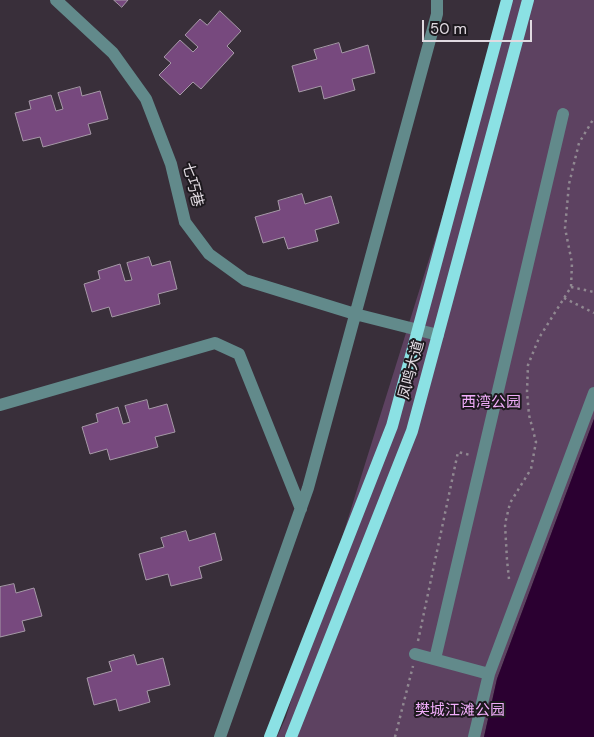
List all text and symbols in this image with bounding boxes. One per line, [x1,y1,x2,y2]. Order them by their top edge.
scale bar [424,10,534,42]
text: 50 m [430,19,467,39]
street label: 七巧巷 [178,161,206,209]
street label: 凤鸣大道 [396,339,428,401]
park label: 西湾公园 [461,394,521,412]
park label: 樊城江滩公园 [415,702,505,720]

